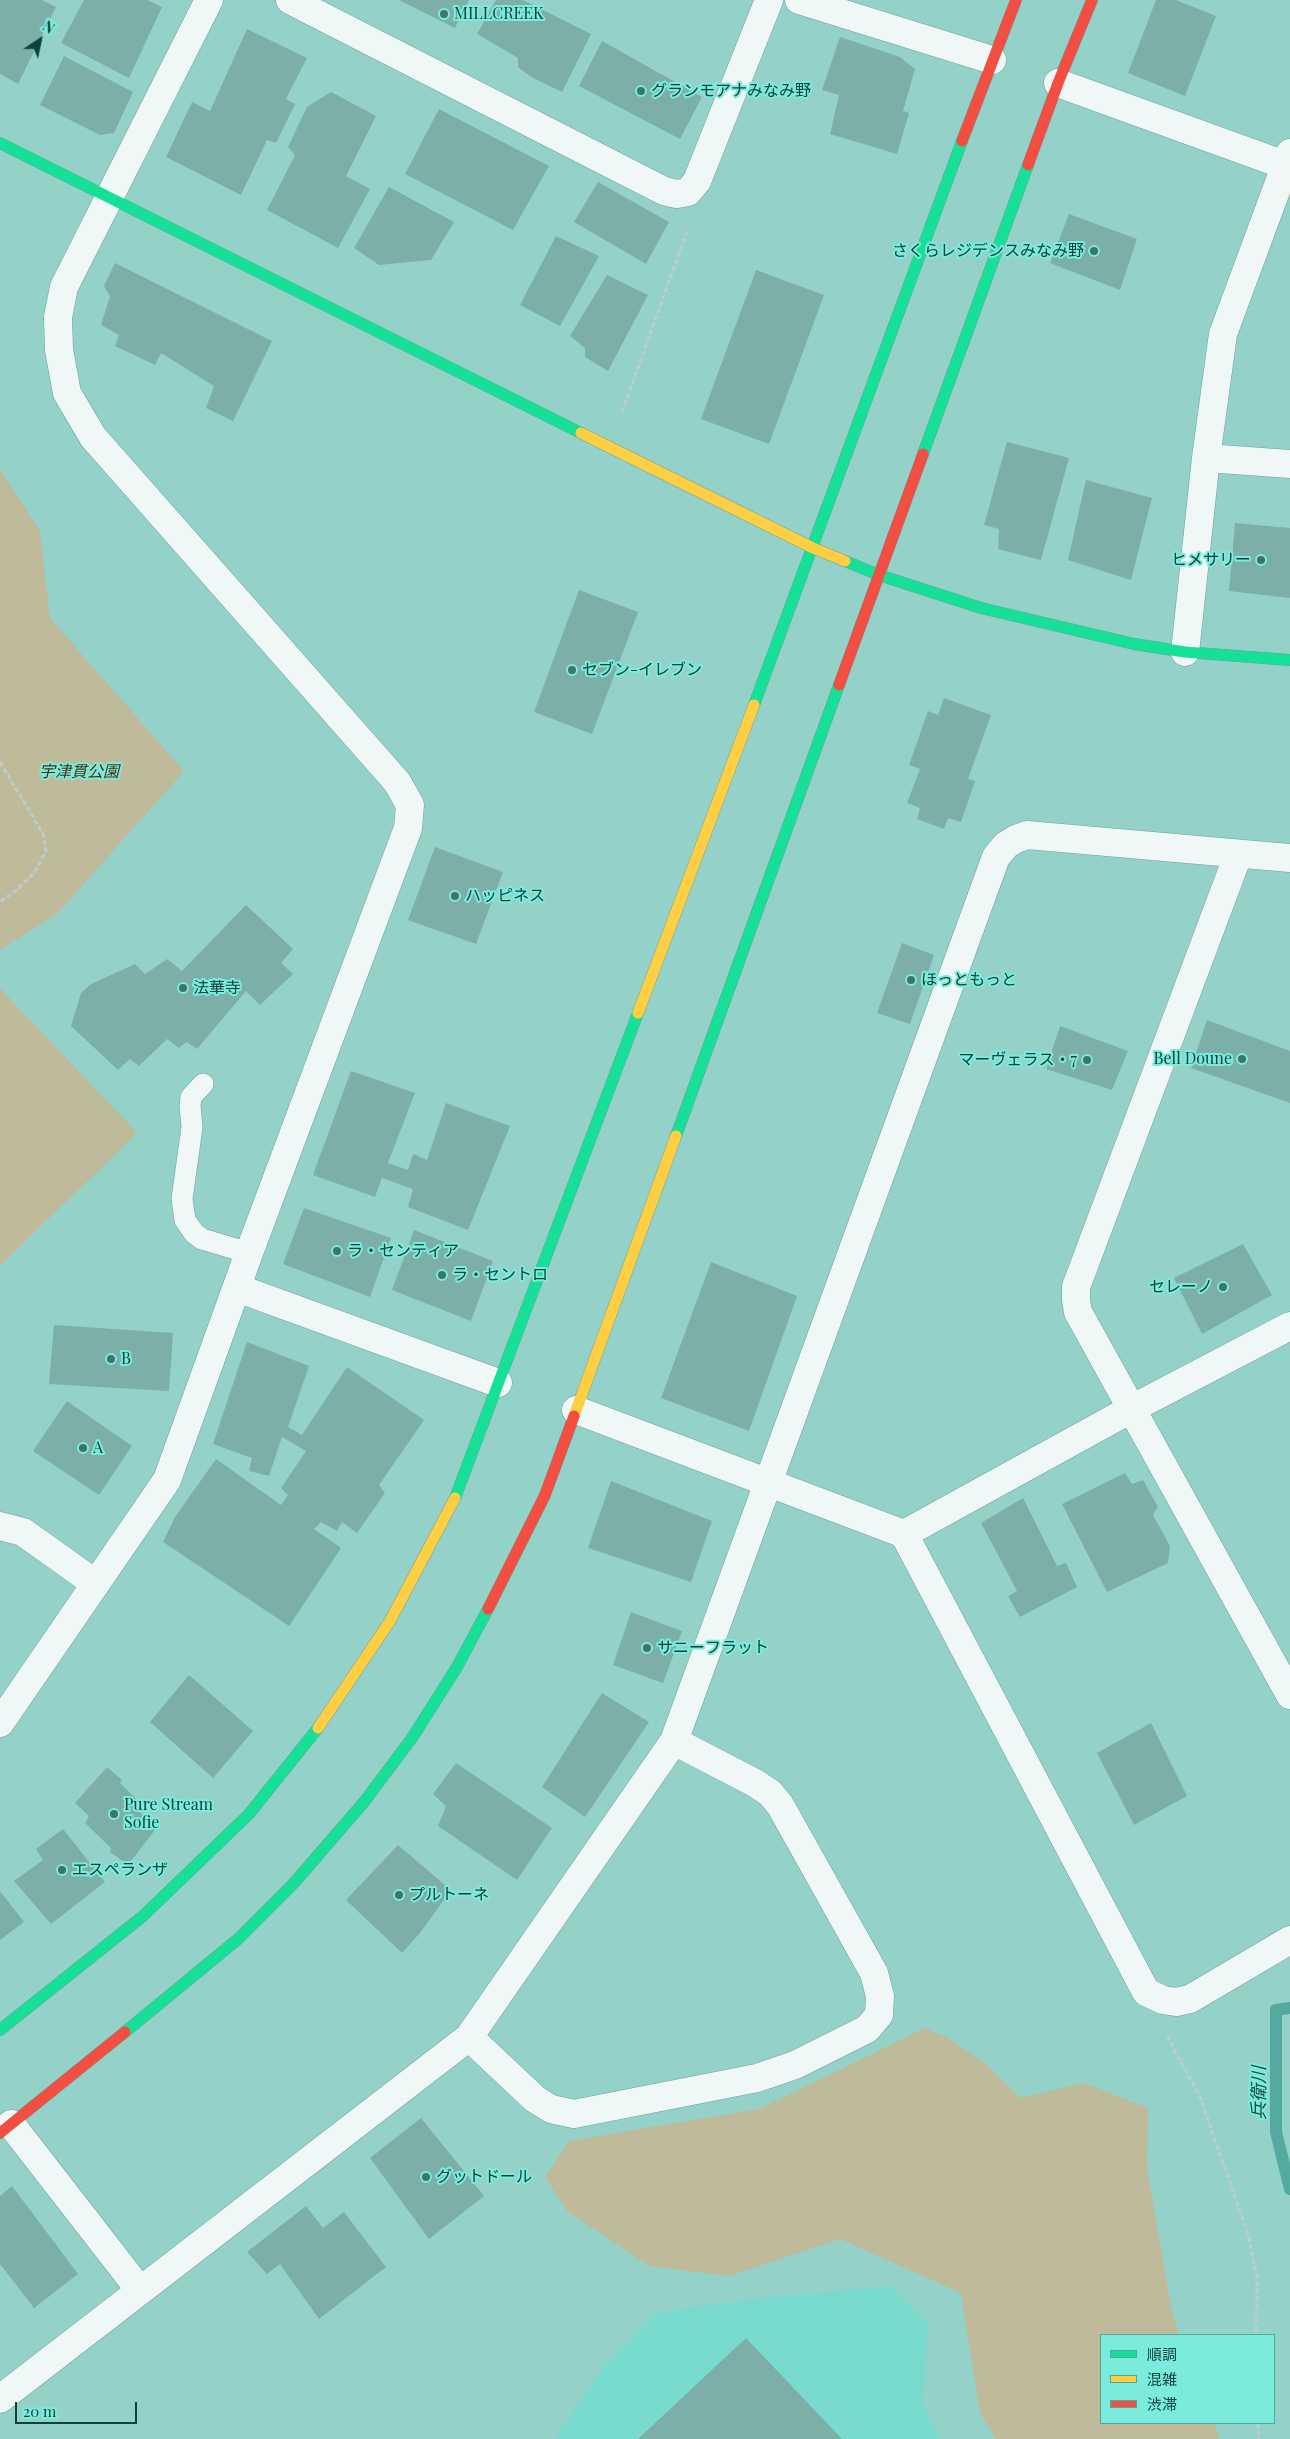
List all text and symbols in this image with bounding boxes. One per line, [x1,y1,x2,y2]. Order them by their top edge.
place label: MILLCREEK [454,4,544,24]
marker: MILLCREEK [438,8,450,20]
north arrow [15,15,65,65]
text: N [39,16,58,38]
place label: グランモアナみなみ野 [651,81,811,101]
marker: グランモアナみなみ野 [635,85,647,97]
place label: さくらレジデンスみなみ野 [892,241,1084,261]
marker: さくらレジデンスみなみ野 [1088,245,1100,257]
place label: ヒメサリー [1171,550,1251,570]
marker: ヒメサリー [1255,554,1267,566]
place label: セブン-イレブン [582,660,702,680]
marker: セブン-イレブン [566,664,578,676]
park label: 宇津貫公園 [39,762,119,782]
place label: ハッピネス [465,886,545,906]
marker: ハッピネス [449,890,461,902]
place label: ほっともっと [921,970,1017,990]
marker: ほっともっと [905,974,917,986]
place label: 法華寺 [193,978,241,998]
marker: 法華寺 [177,982,189,994]
place label: Bell Doune [1154,1049,1232,1069]
place label: マーヴェラス・7 [959,1050,1077,1070]
marker: Bell Doune [1236,1053,1248,1065]
marker: マーヴェラス・7 [1081,1054,1093,1066]
place label: ラ・センティア [347,1241,459,1261]
marker: ラ・センティア [331,1245,343,1257]
place label: ラ・セントロ [452,1265,548,1285]
marker: ラ・セントロ [436,1269,448,1281]
place label: セレーノ [1149,1277,1213,1297]
marker: セレーノ [1217,1281,1229,1293]
place label: B [121,1349,131,1369]
marker: B [105,1353,117,1365]
place label: A [93,1438,103,1458]
marker: A [77,1442,89,1454]
place label: サニーフラット [657,1638,769,1658]
marker: サニーフラット [641,1642,653,1654]
place label: Pure Stream Sofie [124,1795,213,1833]
marker: Pure Stream Sofie [108,1808,120,1820]
place label: エスペランザ [72,1860,168,1880]
marker: エスペランザ [56,1864,68,1876]
place label: プルトーネ [409,1885,489,1905]
marker: プルトーネ [393,1889,405,1901]
water label: 兵衛川 [1248,2066,1270,2120]
place label: グットドール [436,2167,532,2187]
marker: グットドール [420,2171,432,2183]
legend [1100,2334,1275,2424]
text: 順調 [1147,2344,1177,2364]
text: 混雑 [1147,2369,1177,2389]
scale bar [18,2392,140,2424]
text: 渋滞 [1147,2394,1177,2414]
text: 20 m [23,2401,56,2421]

